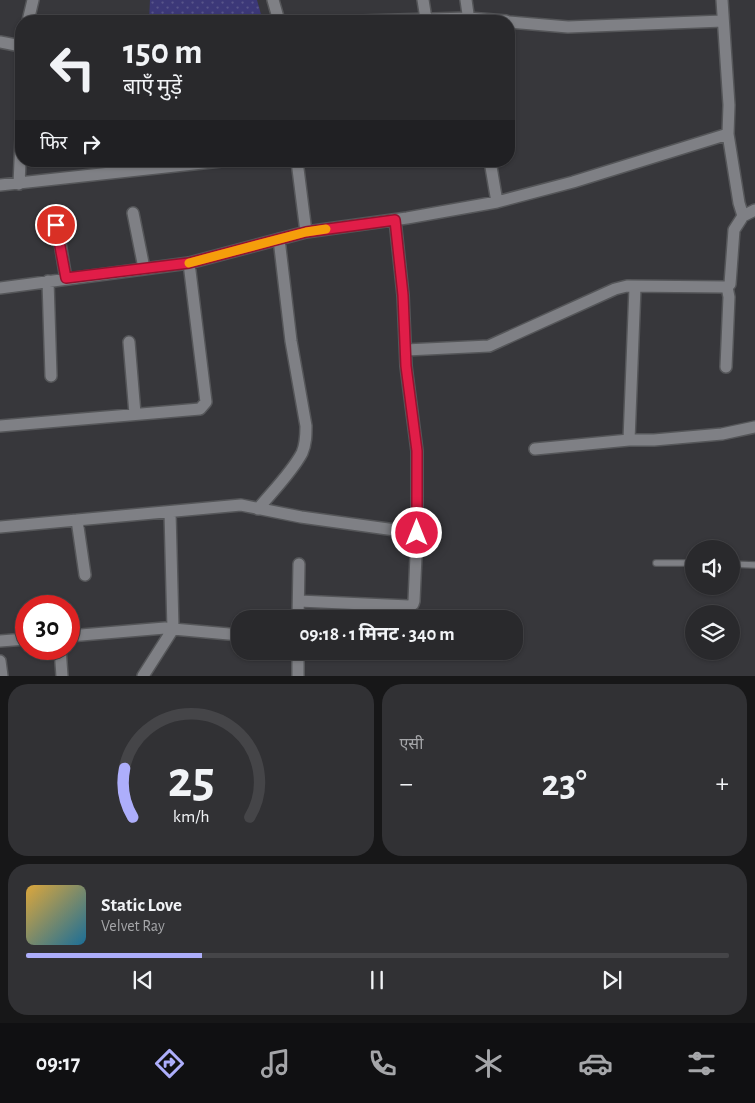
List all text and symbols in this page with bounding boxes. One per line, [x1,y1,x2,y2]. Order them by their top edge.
icon: left [40,35,105,100]
text: 150 m [123,35,203,70]
text: बाएँ मुड़ें [123,76,182,98]
icon: right [77,130,105,158]
text: फिर [40,134,67,153]
pin [35,204,77,246]
icon: arrive [42,211,70,239]
position arrow [390,506,442,558]
map controls [685,540,740,660]
button: sound [685,540,740,595]
speed limit sign: 30 [15,595,80,660]
button: layers [685,605,740,660]
text: 09:18 · 1 मिनट · 340 m [299,625,455,644]
text: एसी [400,736,423,752]
text: 25 [167,754,214,806]
text: 23° [542,765,587,803]
text: − [400,770,413,798]
text: + [716,770,729,798]
text: km/h [172,808,209,826]
text: Static Love [101,896,182,915]
text: Velvet Ray [101,918,165,934]
icon: previous [129,966,157,994]
icon: pause [363,966,391,994]
icon: next [598,966,626,994]
icon: directions [152,1046,187,1081]
icon: music [258,1046,293,1081]
icon: phone [365,1046,400,1081]
icon: climate [471,1046,506,1081]
icon: car [578,1046,613,1081]
icon: filters [684,1046,719,1081]
text: 09:17 [36,1052,80,1074]

